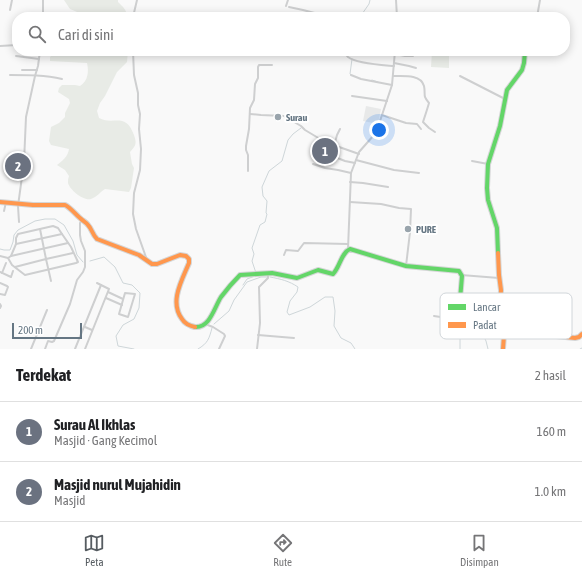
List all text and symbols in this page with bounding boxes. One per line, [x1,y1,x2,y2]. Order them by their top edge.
search box [12,12,570,56]
icon: search [26,23,48,45]
text: Cari di sini [58,26,114,43]
marker: Surau [273,112,283,122]
place label: Surau [286,112,307,123]
your location [369,120,389,140]
pin: 1 [312,136,338,166]
pin: 2 [5,151,31,181]
marker: PURE [403,224,413,234]
place label: PURE [416,224,437,235]
legend [440,293,572,339]
text: Lancar [473,301,501,313]
text: Padat [473,319,497,331]
scale bar [12,321,82,340]
text: 200 m [18,324,43,336]
text: Terdekat [16,365,71,385]
text: 2 hasil [535,368,566,383]
text: Surau Al Ikhlas [54,416,135,433]
text: 1 [26,424,32,439]
text: 160 m [537,424,566,439]
text: Masjid · Gang Kecimol [54,433,157,448]
text: Masjid nurul Mujahidin [54,476,181,493]
text: 2 [26,484,32,499]
text: 1.0 km [535,484,566,499]
text: Masjid [54,493,86,508]
tab: Peta [83,532,105,568]
tab: Rute [272,532,294,568]
tab: Disimpan [460,532,499,568]

